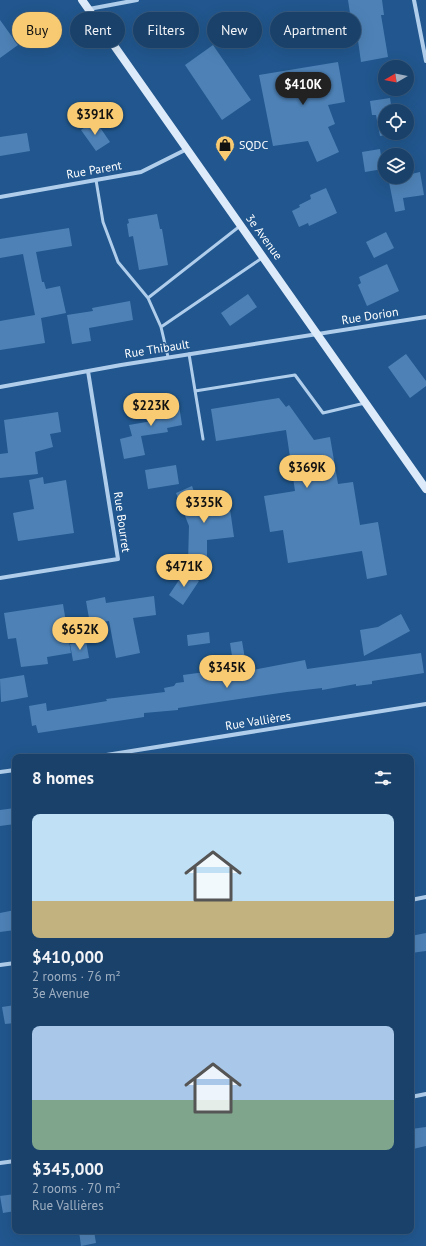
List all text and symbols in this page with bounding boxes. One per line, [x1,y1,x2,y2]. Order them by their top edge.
chip: Buy [12,12,62,48]
chip: Rent [70,12,125,48]
chip: Filters [133,12,199,48]
chip: New [207,12,262,48]
chip: Apartment [270,12,361,48]
north arrow [378,60,414,96]
map controls [378,60,414,184]
pin: $410K [275,72,331,106]
text: $410K [284,76,322,93]
pin: $391K [67,102,123,136]
button: locate [378,104,414,140]
text: $391K [76,106,114,123]
shop icon: SQDC [214,134,236,162]
place label: SQDC [239,137,268,152]
button: layers [378,148,414,184]
street label: Rue Parent [65,157,123,182]
street label: 3e Avenue [243,211,286,263]
street label: Rue Dorion [340,304,399,327]
street label: Rue Thibault [123,336,190,361]
pin: $223K [123,393,179,427]
text: $223K [132,397,170,414]
pin: $369K [279,455,335,489]
text: $369K [288,459,326,476]
pin: $335K [176,490,232,524]
street label: Rue Bourret [111,491,134,553]
text: $335K [185,494,223,511]
pin: $471K [156,554,212,588]
text: $471K [165,558,203,575]
pin: $652K [52,617,108,651]
text: $652K [61,621,99,638]
pin: $345K [199,655,255,689]
text: $345K [208,659,246,676]
street label: Rue Vallières [224,708,292,733]
text: 8 homes [32,767,94,789]
icon: filters [372,767,394,789]
icon: home [177,840,249,912]
text: $410,000 [32,946,104,968]
text: 2 rooms · 76 m² [32,968,121,985]
text: 3e Avenue [32,985,89,1002]
icon: home [177,1052,249,1124]
text: $345,000 [32,1158,104,1180]
text: 2 rooms · 70 m² [32,1180,121,1197]
text: Rue Vallières [32,1197,104,1214]

